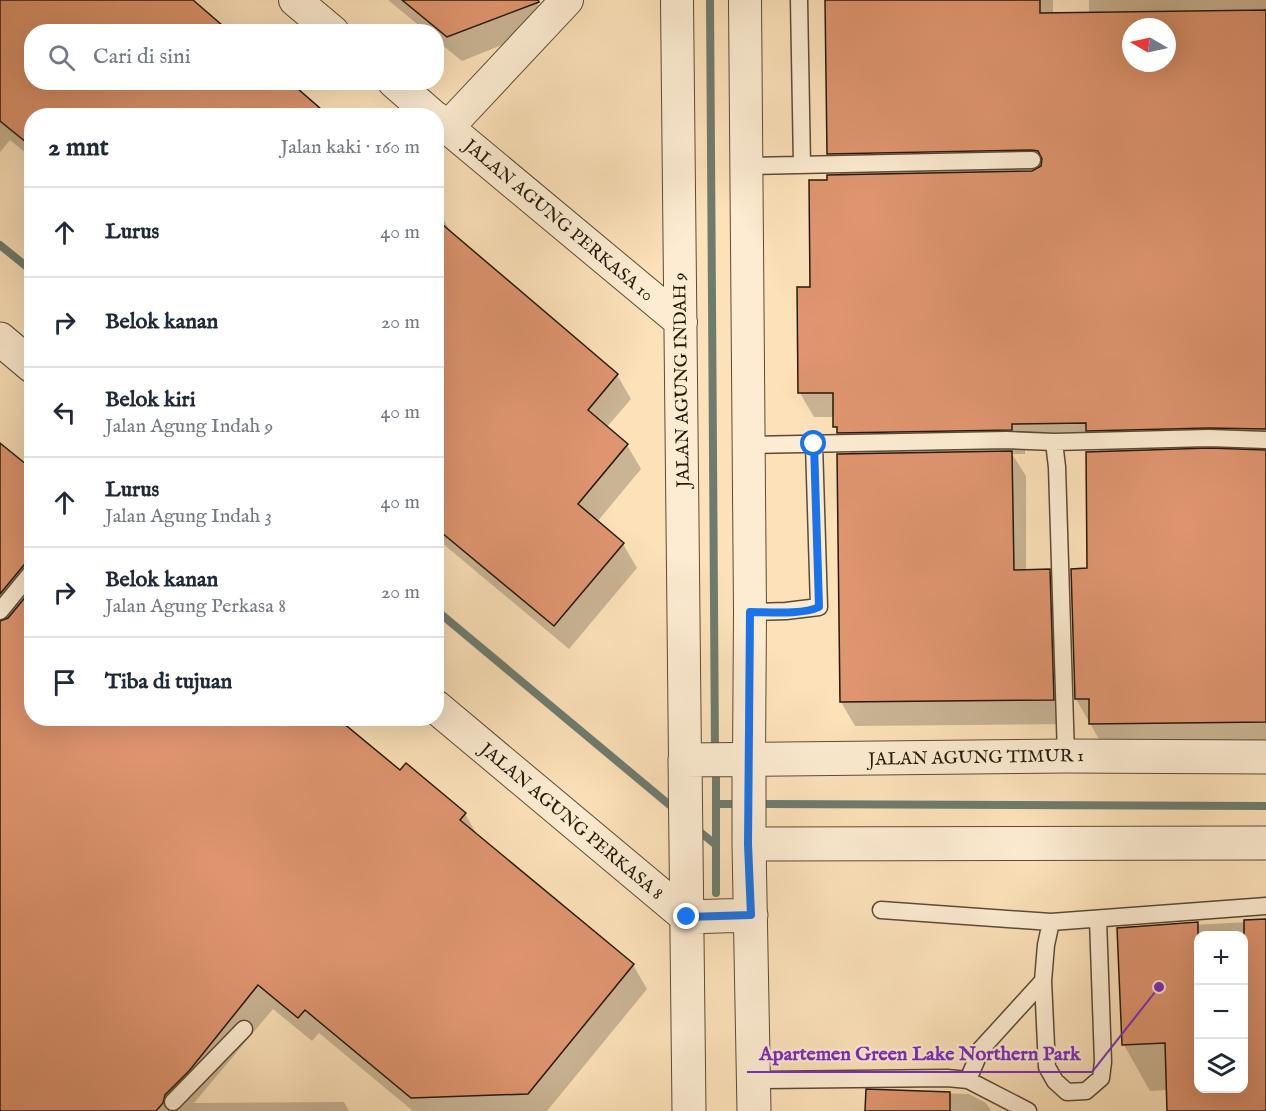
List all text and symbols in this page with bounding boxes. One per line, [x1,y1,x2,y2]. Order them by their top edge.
north arrow [1122,18,1176,72]
search box [24,24,444,90]
icon: search [45,41,78,74]
text: Cari di sini [93,43,191,71]
text: 2 mnt [48,131,109,164]
street label: JALAN AGUNG PERKASA 10 [457,134,658,307]
text: Jalan kaki · 160 m [281,135,420,160]
icon: ahead [48,216,81,249]
text: Lurus [105,218,159,246]
text: 40 m [381,220,420,245]
street label: JALAN AGUNG INDAH 9 [669,272,696,490]
icon: right [48,306,81,339]
text: Belok kanan [105,308,218,336]
text: 20 m [381,310,420,335]
text: Belok kiri [105,386,196,414]
icon: left [48,396,81,429]
text: 40 m [381,400,420,425]
text: Jalan Agung Indah 9 [105,414,273,439]
route start [800,430,826,456]
text: Lurus [105,476,159,504]
icon: ahead [48,486,81,519]
text: 40 m [381,490,420,515]
text: Jalan Agung Indah 3 [105,504,272,529]
text: Belok kanan [105,566,218,594]
icon: right [48,576,81,609]
text: 20 m [381,580,420,605]
text: Jalan Agung Perkasa 8 [105,594,286,619]
icon: arrive [48,666,81,699]
text: Tiba di tujuan [105,668,232,696]
street label: JALAN AGUNG PERKASA 8 [473,737,667,906]
street label: JALAN AGUNG TIMUR 1 [866,745,1084,772]
route end [673,903,699,929]
map controls [1194,931,1248,1093]
button: + [1194,931,1248,985]
button: − [1194,985,1248,1039]
callout: Apartemen Green Lake Northern Park [747,1034,1092,1072]
button: layers [1194,1039,1248,1093]
text: Apartemen Green Lake Northern Park [758,1042,1082,1067]

